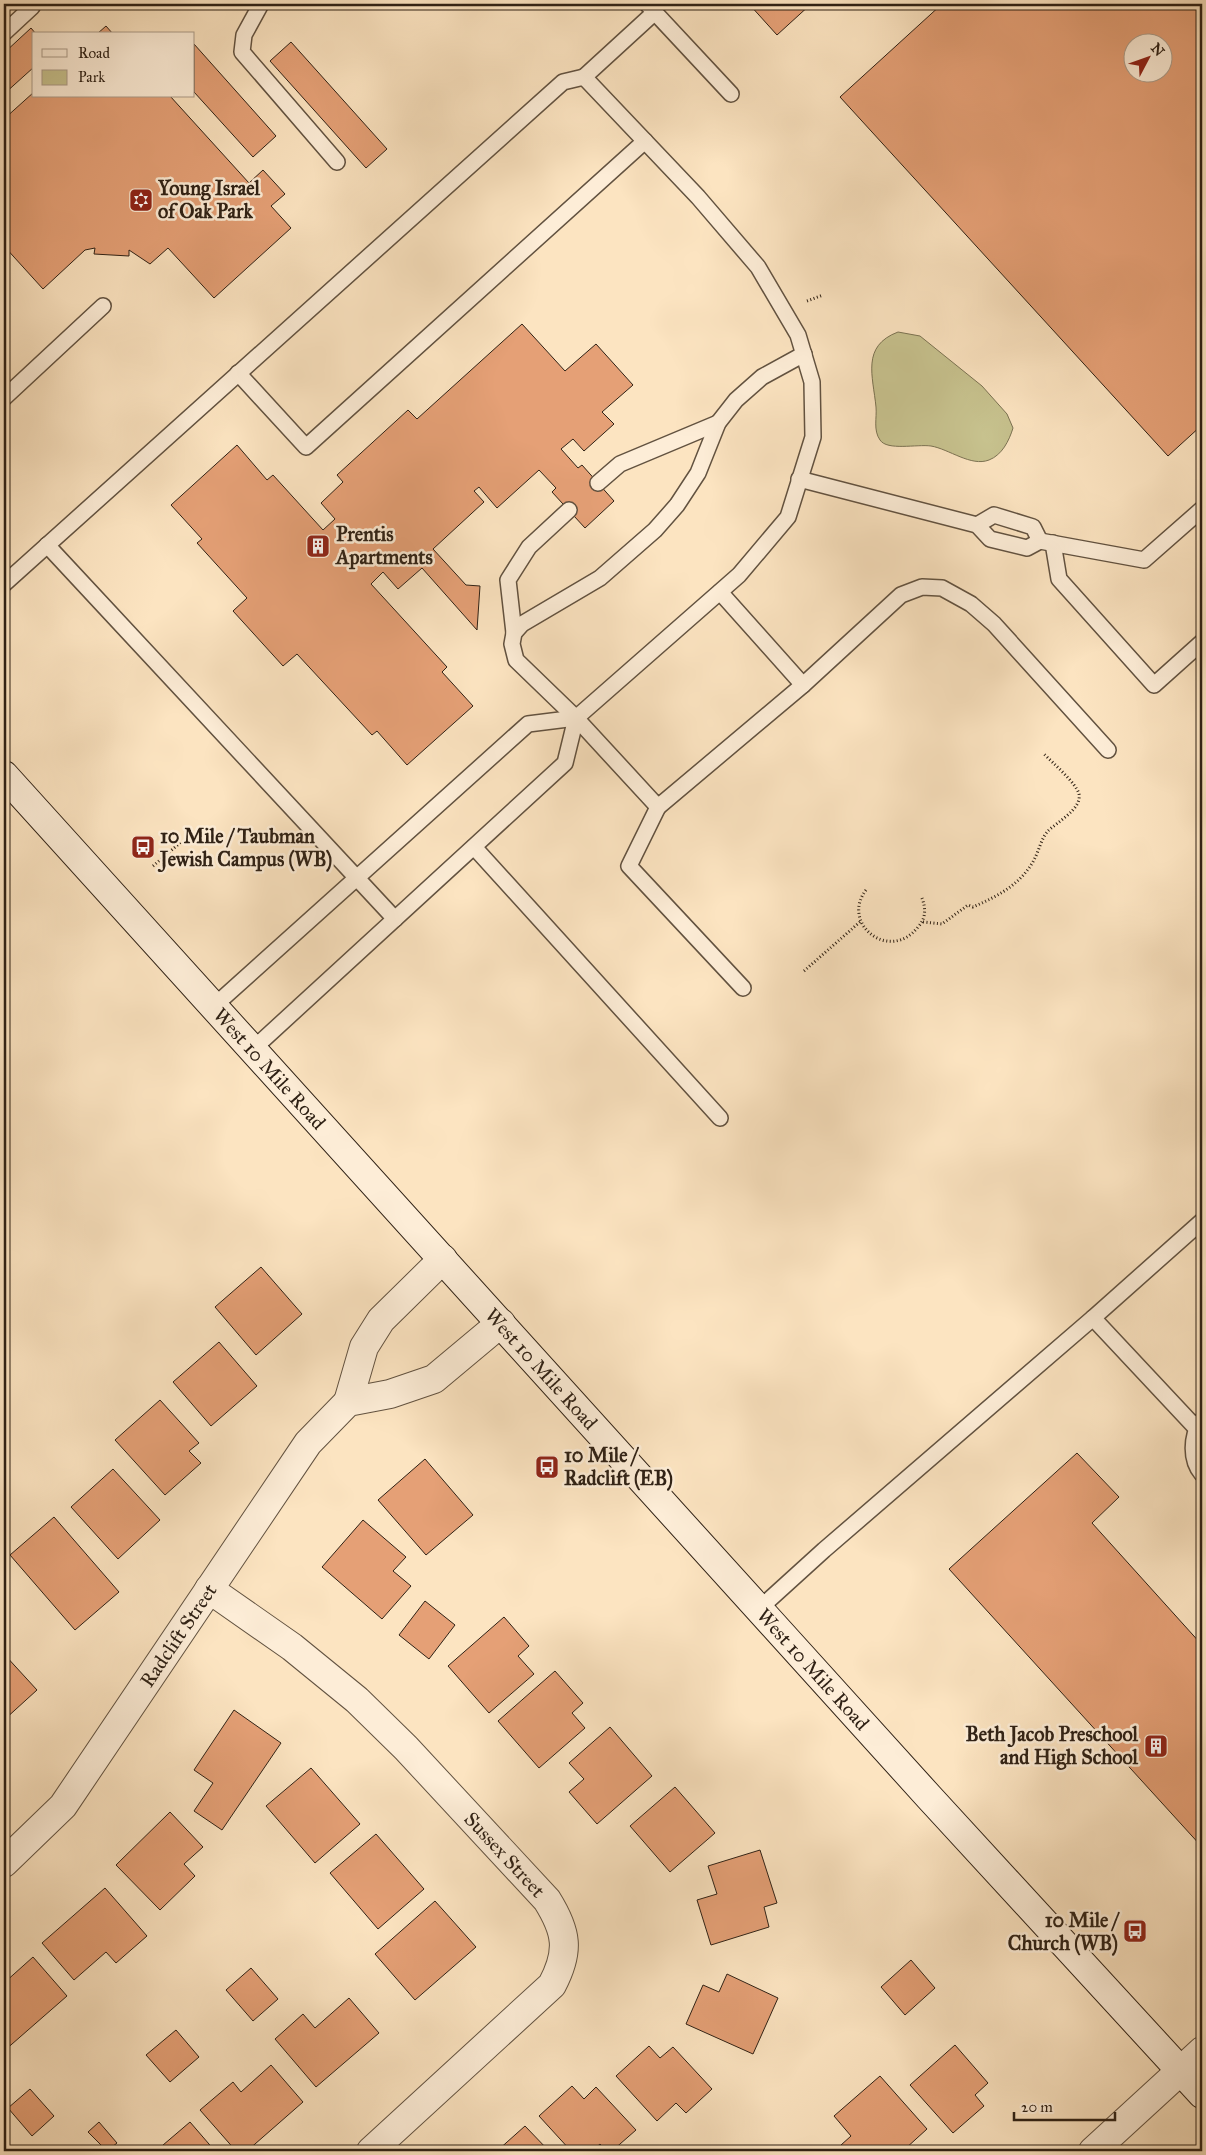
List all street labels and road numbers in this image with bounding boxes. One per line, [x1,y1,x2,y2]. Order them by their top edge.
street label: West 10 Mile Road [209,1003,331,1134]
street label: West 10 Mile Road [480,1303,603,1435]
street label: Radclift Street [135,1579,222,1692]
street label: West 10 Mile Road [752,1603,874,1735]
street label: Sussex Street [459,1807,550,1902]

